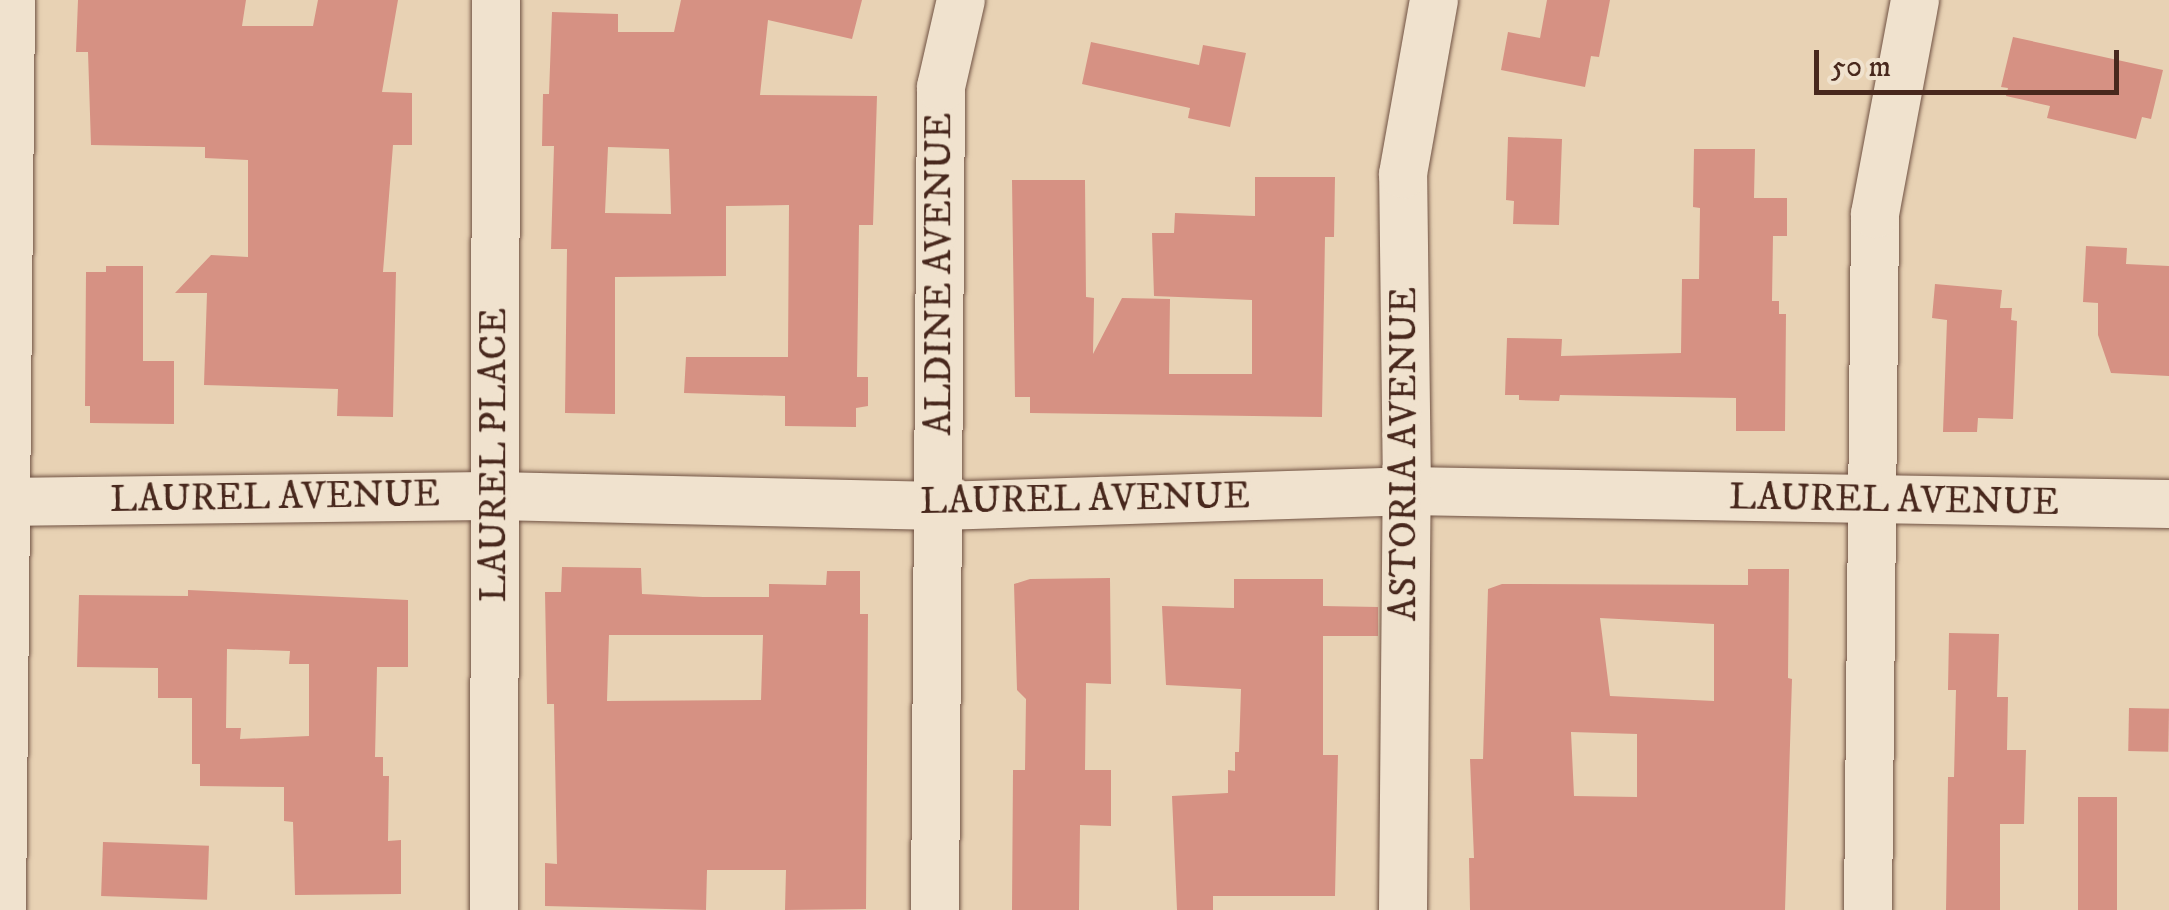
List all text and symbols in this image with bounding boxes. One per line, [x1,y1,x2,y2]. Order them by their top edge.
scale bar [1819,30,2124,92]
text: 50 m [1831,49,1891,86]
street label: ALDINE AVENUE [917,113,963,435]
street label: ASTORIA AVENUE [1382,287,1428,621]
street label: LAUREL PLACE [472,308,518,602]
street label: LAUREL AVENUE [110,472,440,524]
street label: LAUREL AVENUE [920,474,1250,526]
street label: LAUREL AVENUE [1729,475,2059,527]

